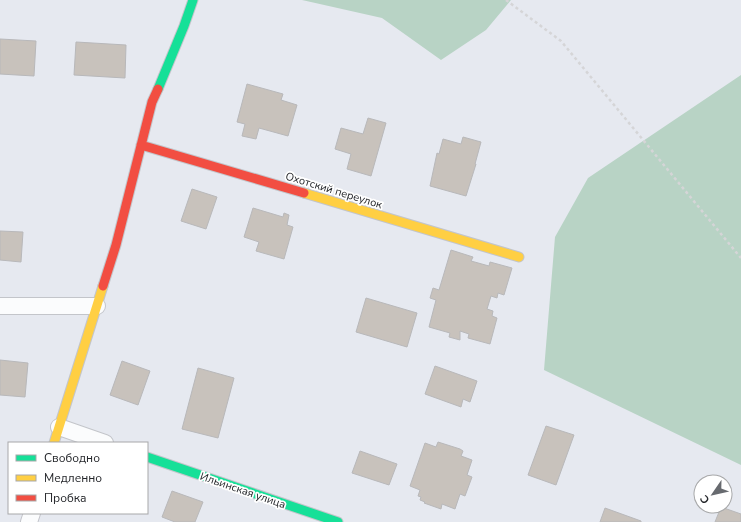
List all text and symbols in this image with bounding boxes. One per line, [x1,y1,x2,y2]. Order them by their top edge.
street label: Охотский переулок [284,169,384,212]
legend [8,442,148,514]
text: Свободно [44,450,100,466]
street label: Ильинская улица [198,469,288,512]
text: Медленно [44,470,102,486]
north arrow [693,474,733,514]
text: Пробка [44,490,87,506]
text: С [697,492,713,507]

